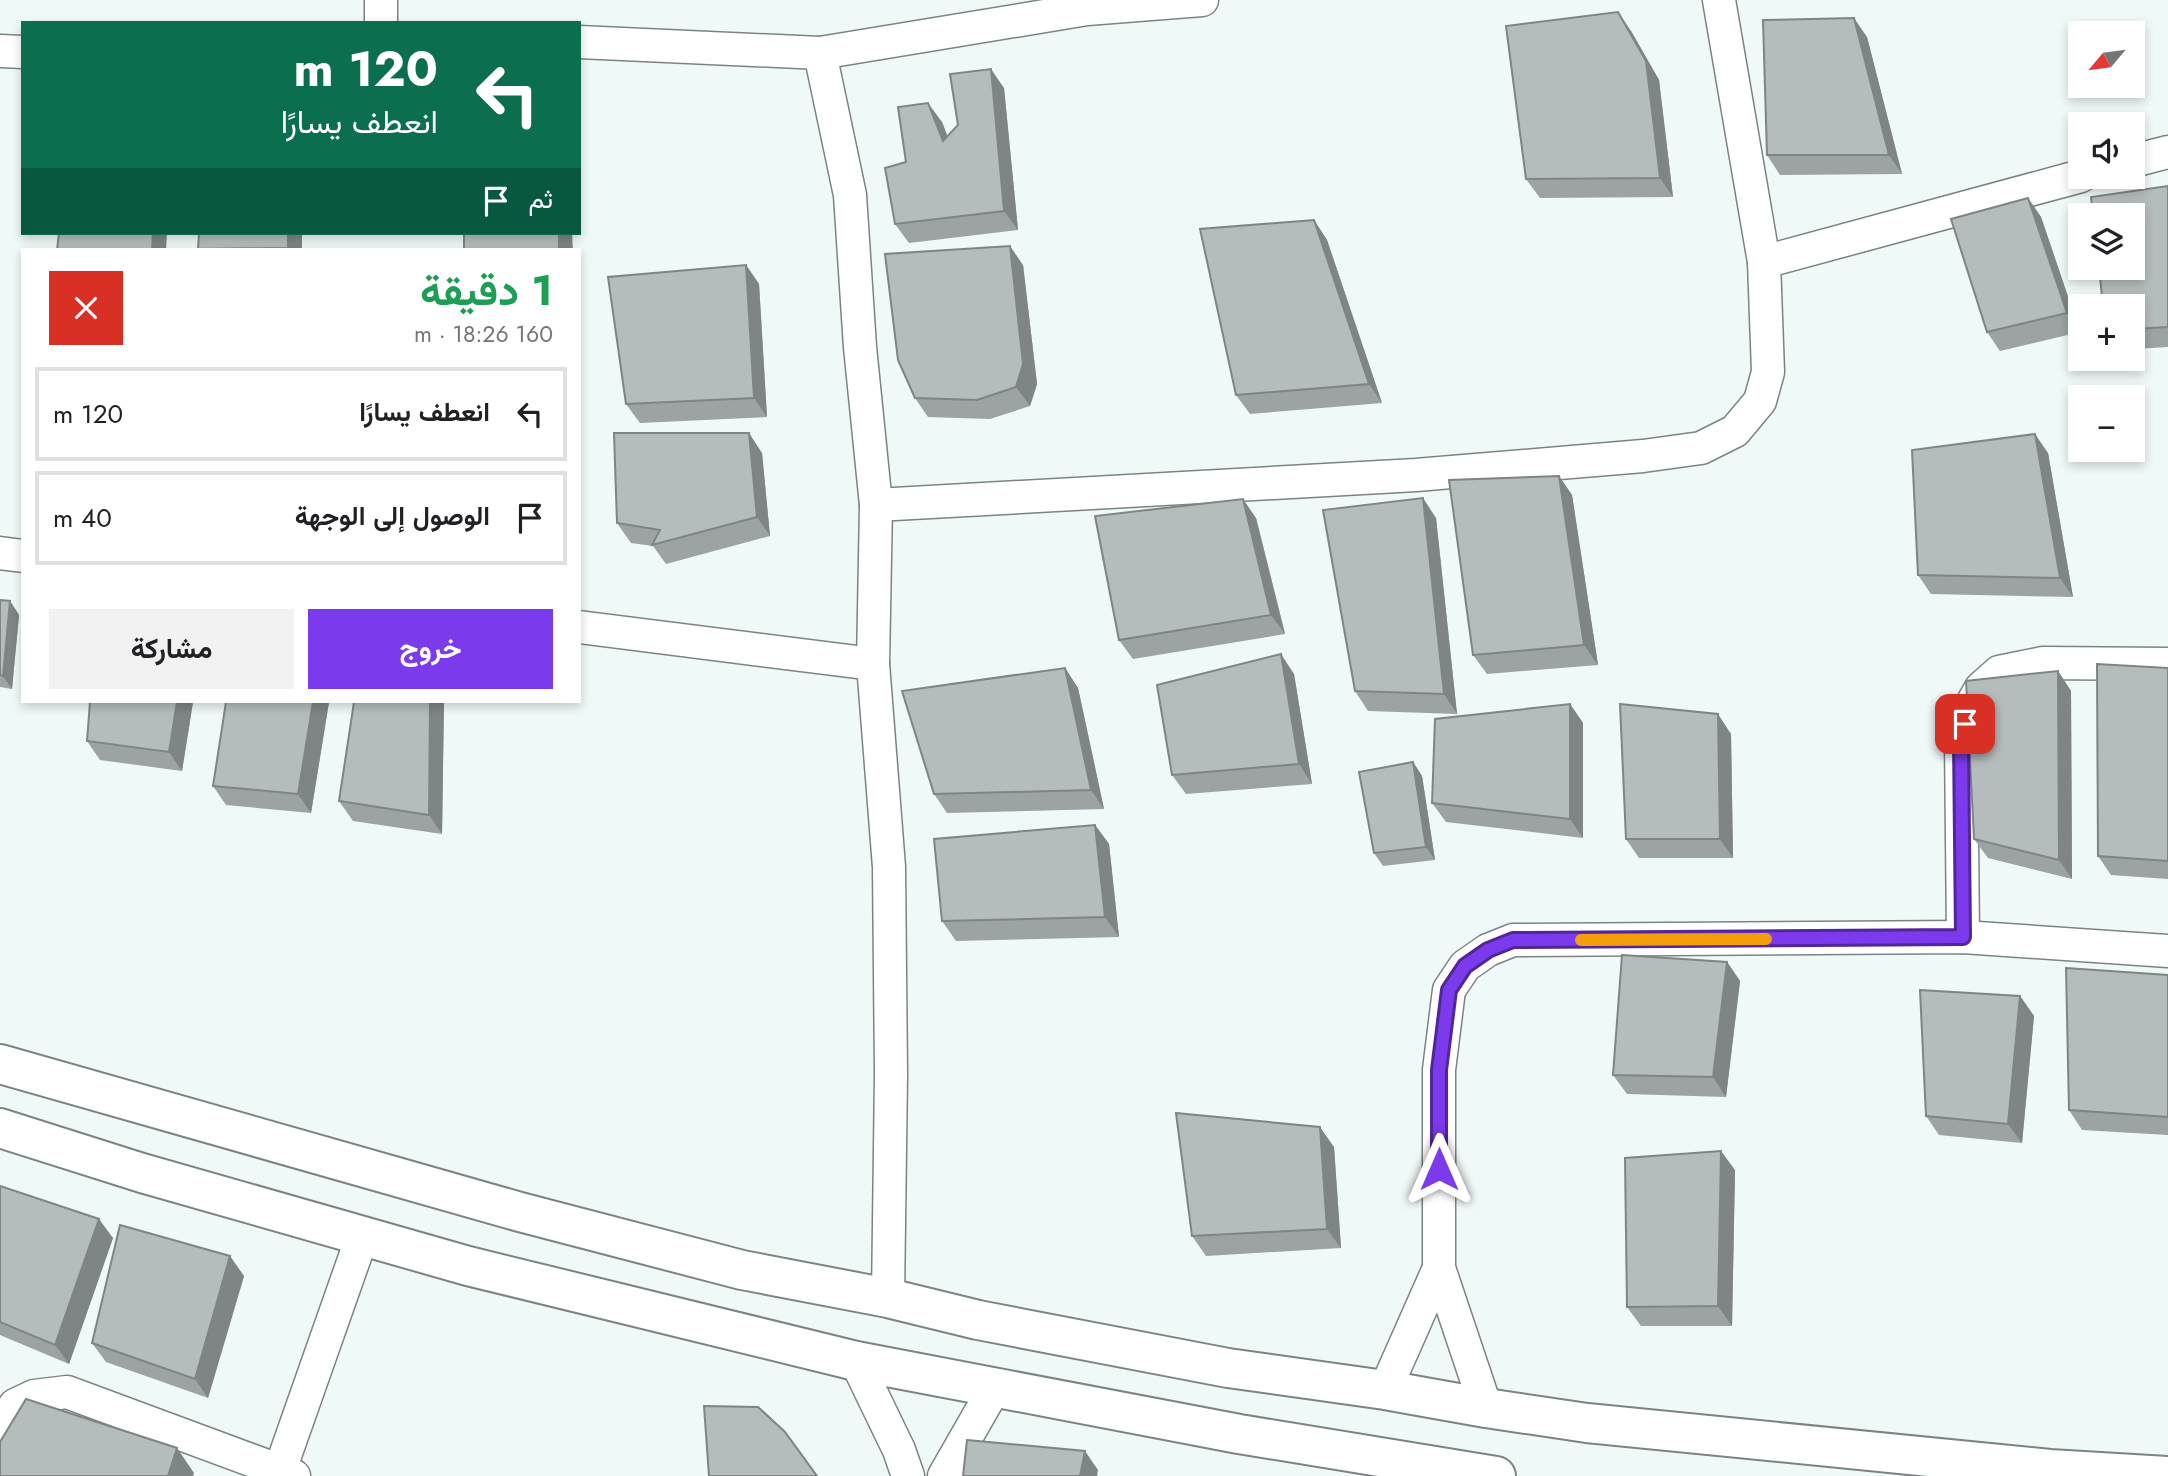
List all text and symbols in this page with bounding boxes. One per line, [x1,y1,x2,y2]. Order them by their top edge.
north arrow [2068,21,2146,98]
map controls [2068,21,2145,462]
text: 120 m [294,34,438,104]
icon: left [462,49,553,140]
text: انعطف يسارًا [281,99,438,145]
button: sound [2068,112,2145,189]
text: ثم [529,180,553,218]
icon: arrive [477,182,515,220]
button: layers [2068,203,2145,280]
text: 1 دقيقة [420,260,553,321]
button: close [49,271,123,345]
button: + [2068,294,2145,371]
text: 160 m · 18:26 [414,317,553,351]
button: − [2068,385,2145,462]
text: انعطف يسارًا [359,393,490,431]
text: 120 m [53,395,123,433]
icon: left [511,395,549,433]
text: الوصول إلى الوجهة [295,497,490,535]
text: 40 m [53,499,112,537]
icon: arrive [511,499,549,537]
button: مشاركة [49,609,294,689]
button: خروج [308,609,553,689]
pin [1935,694,1995,754]
icon: arrive [1946,705,1984,743]
position arrow [1402,1132,1476,1206]

